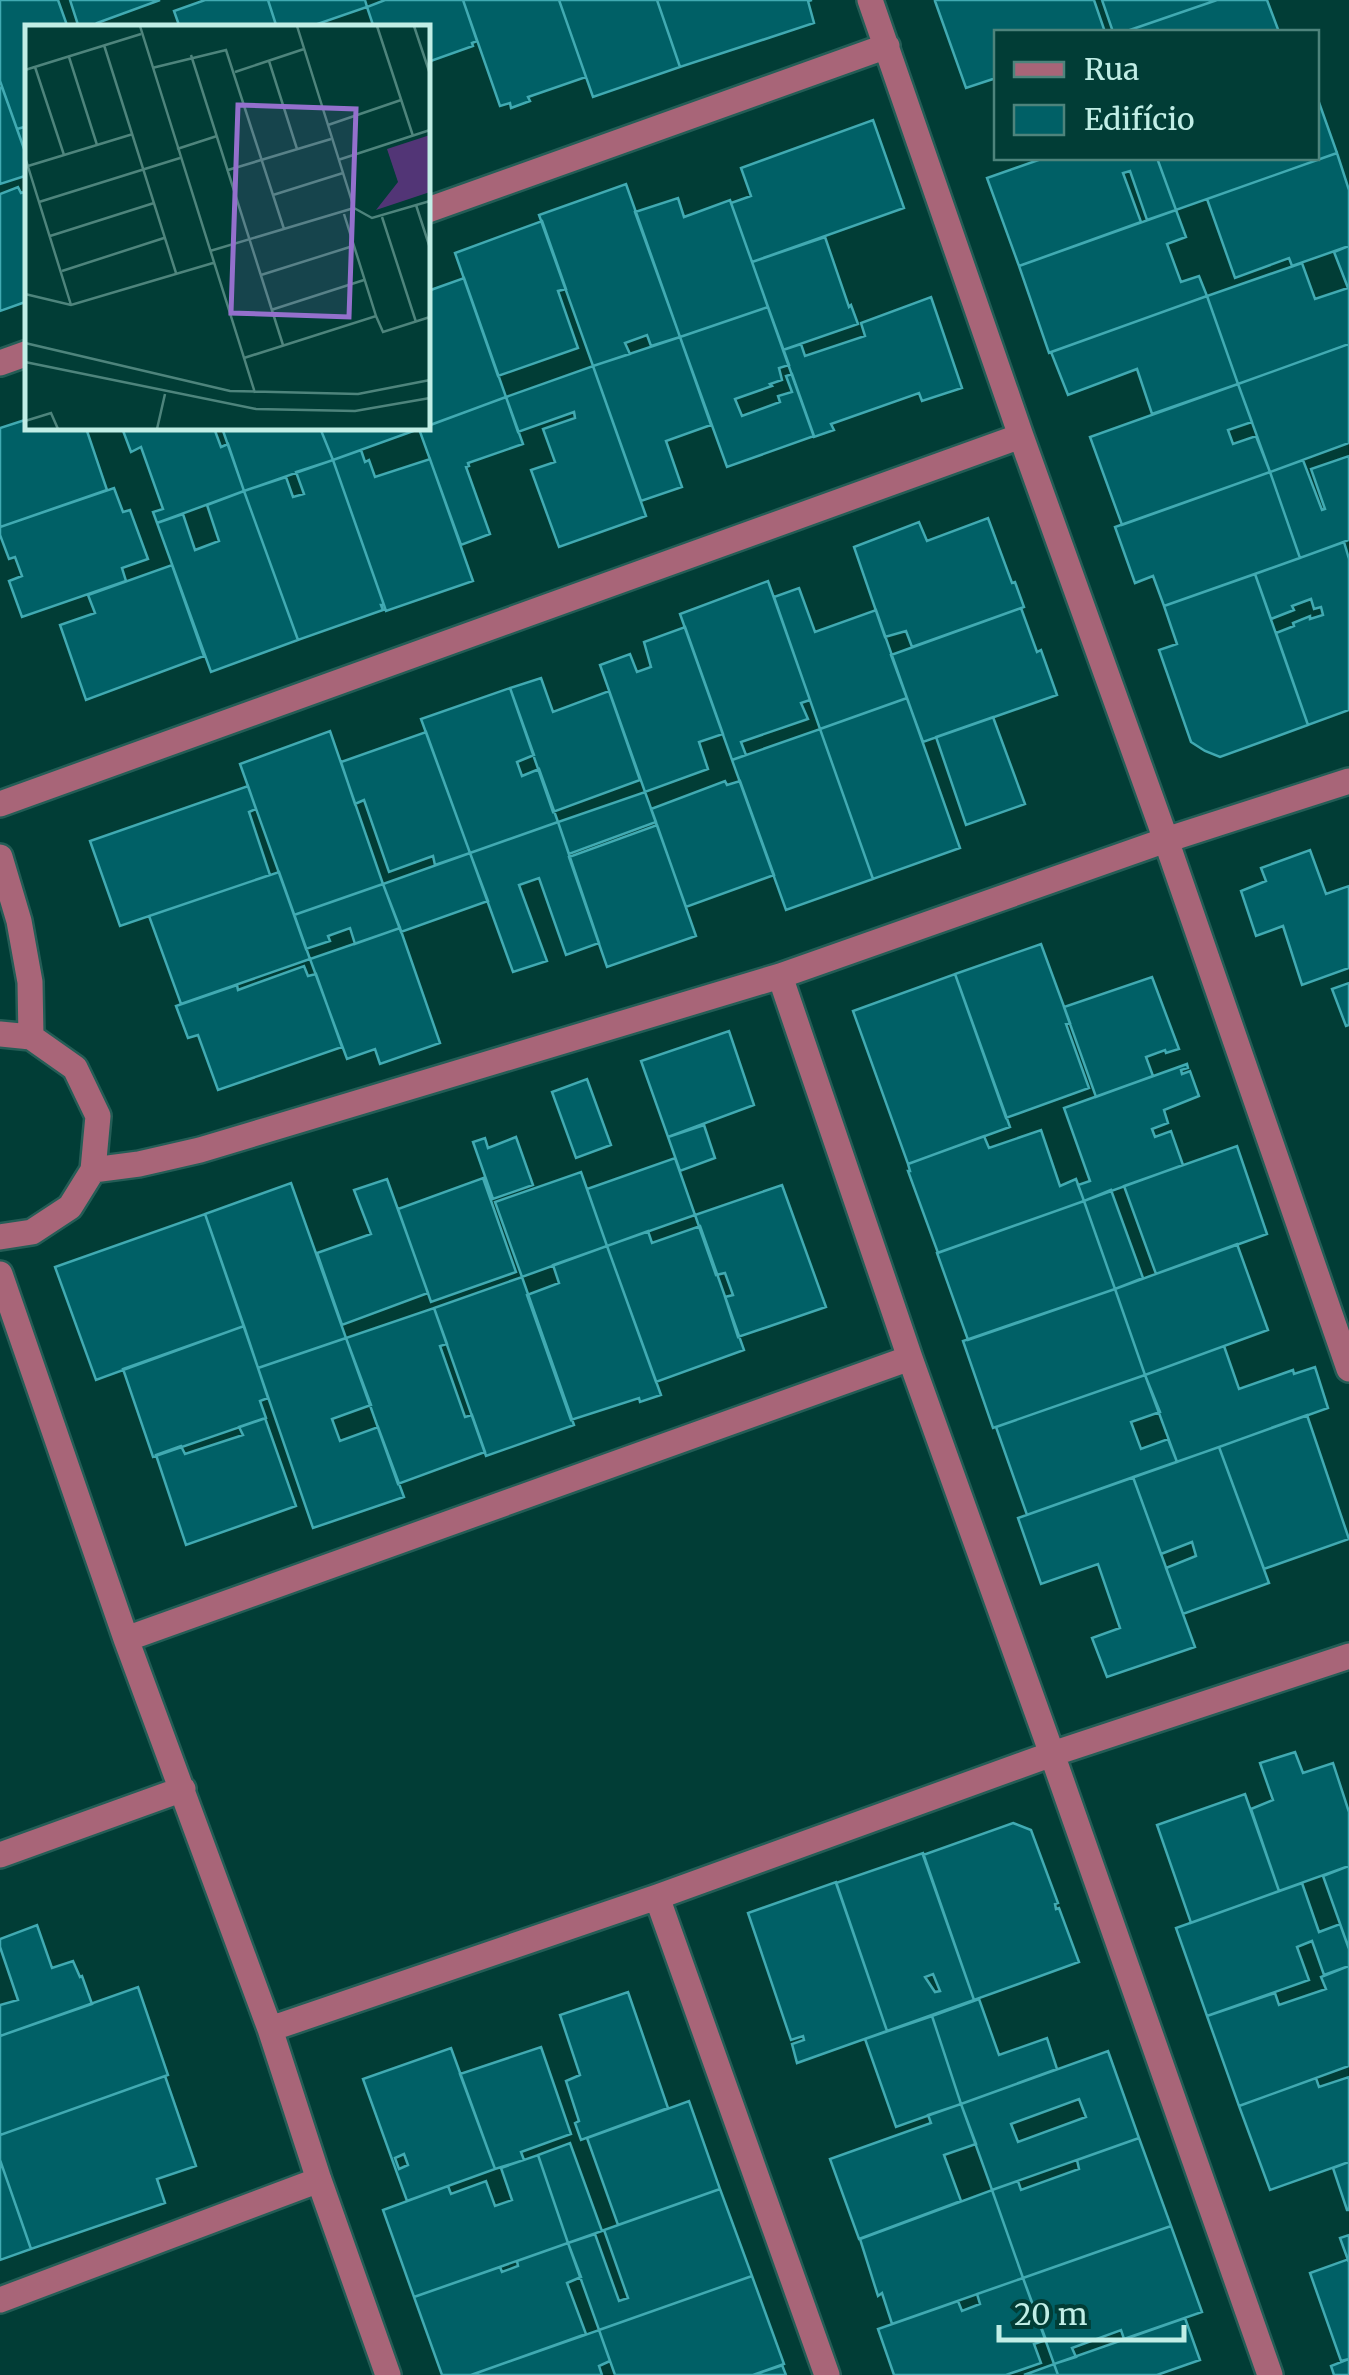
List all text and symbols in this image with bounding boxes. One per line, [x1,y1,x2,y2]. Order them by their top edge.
inset map [25,25,430,430]
legend [994,30,1319,160]
text: Rua [1084,50,1139,88]
text: Edifício [1084,100,1195,138]
scale bar [999,2280,1184,2342]
text: 20 m [1014,2295,1088,2333]

